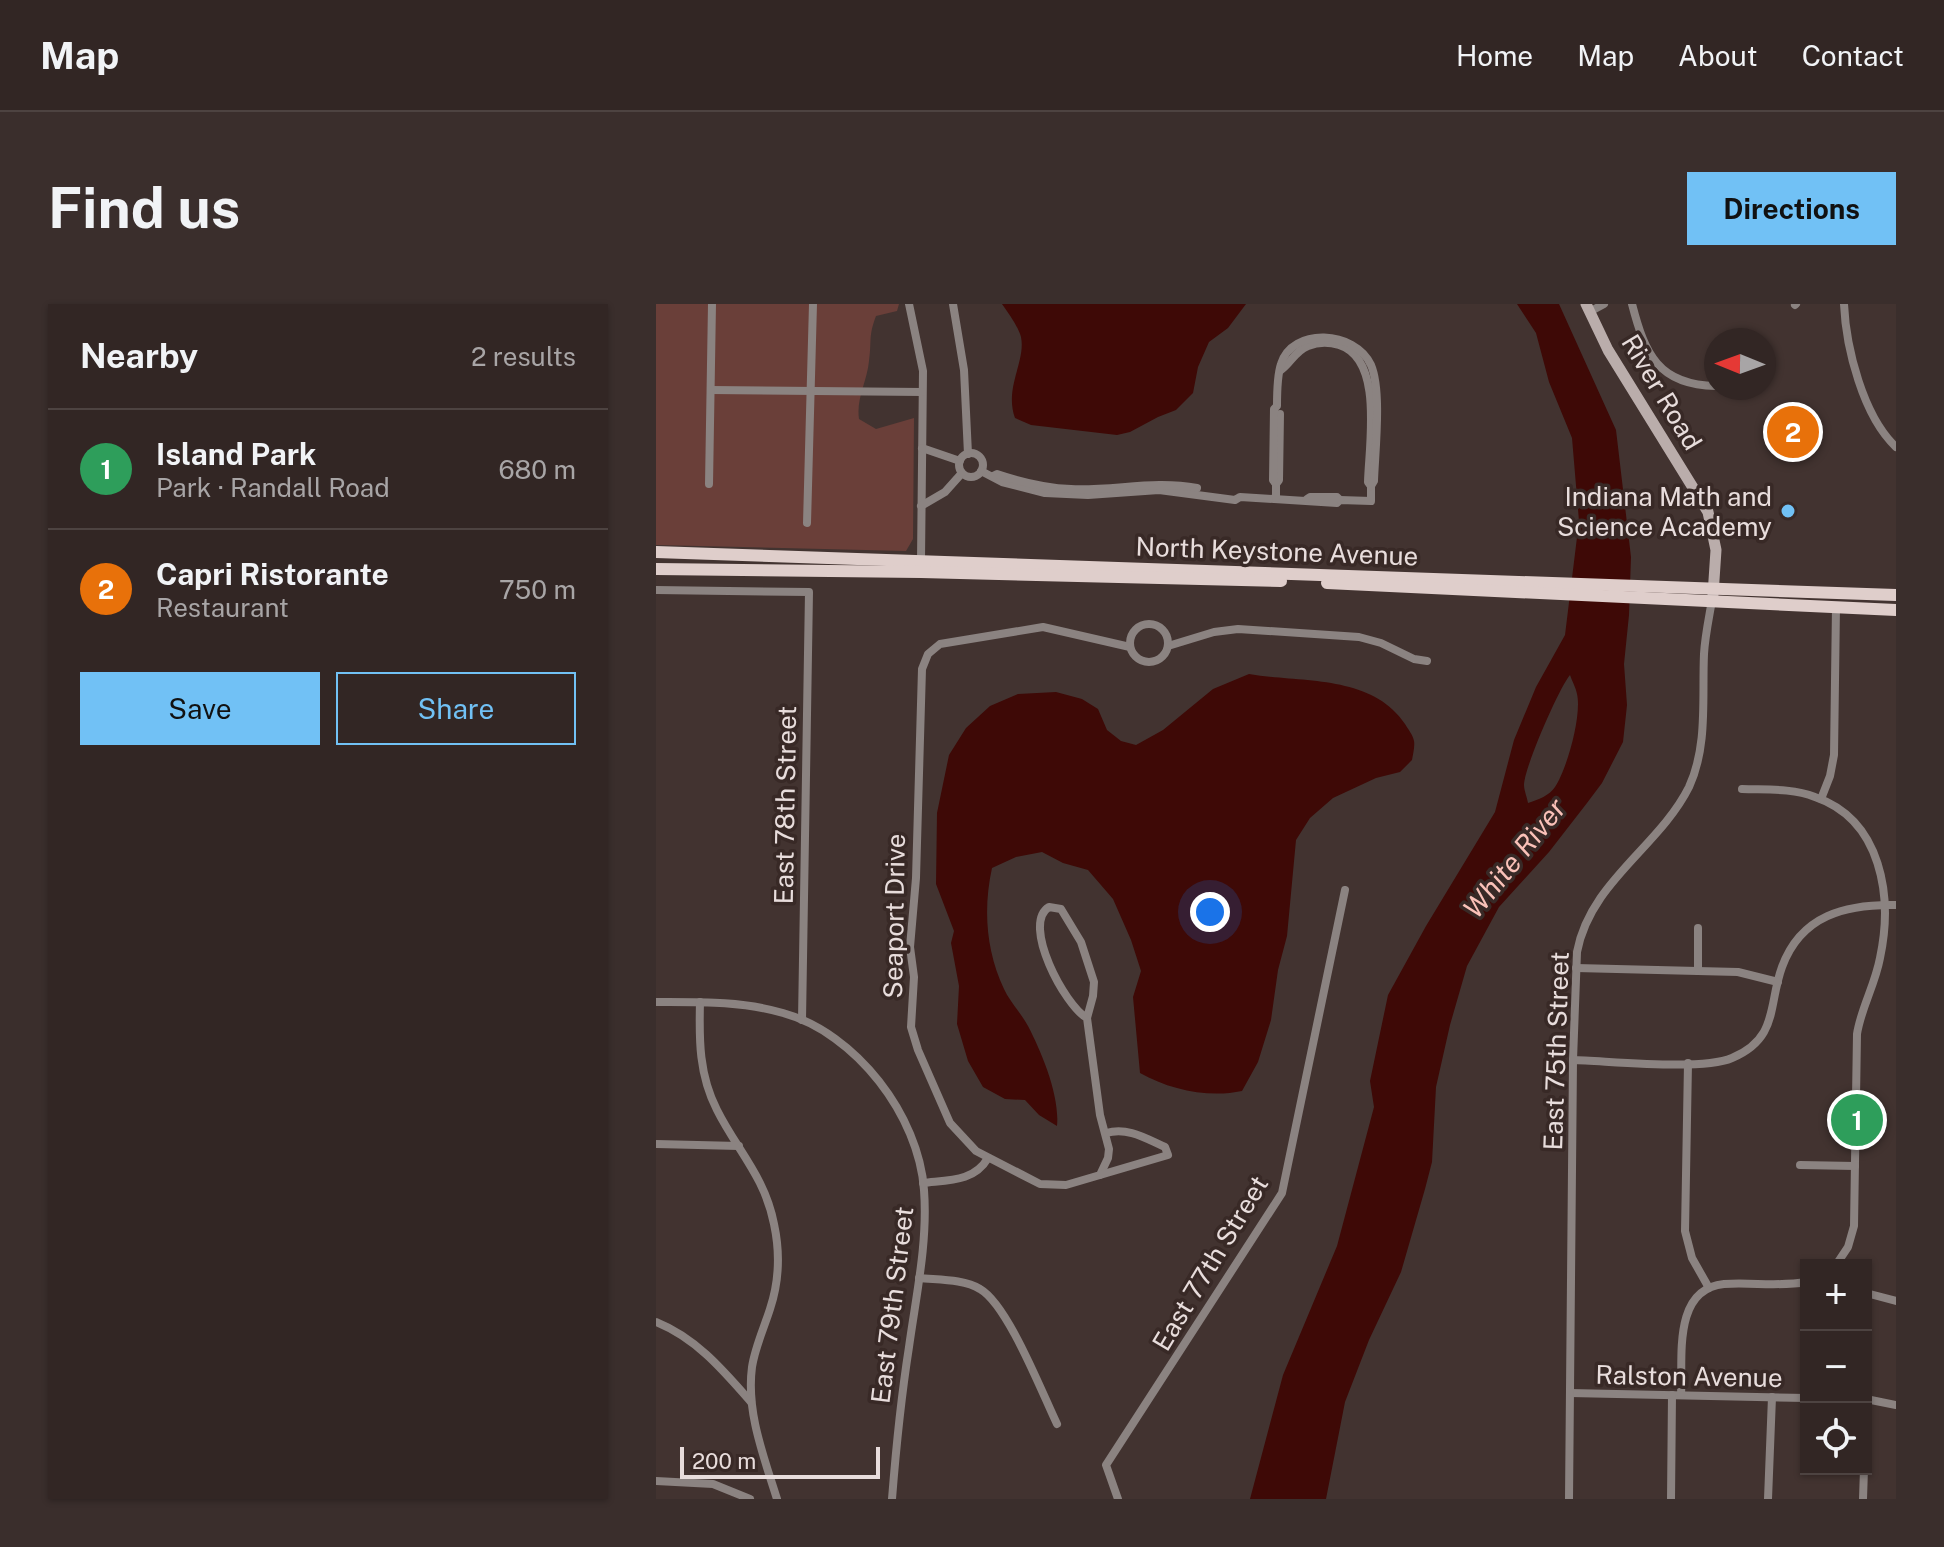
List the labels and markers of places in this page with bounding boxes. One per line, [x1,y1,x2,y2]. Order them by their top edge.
pin: 2 [1767,402,1819,462]
place label: Indiana Math and Science Academy [1557,481,1772,542]
marker: Indiana Math and Science Academy [1779,502,1797,520]
pin: 1 [1831,1090,1883,1150]

